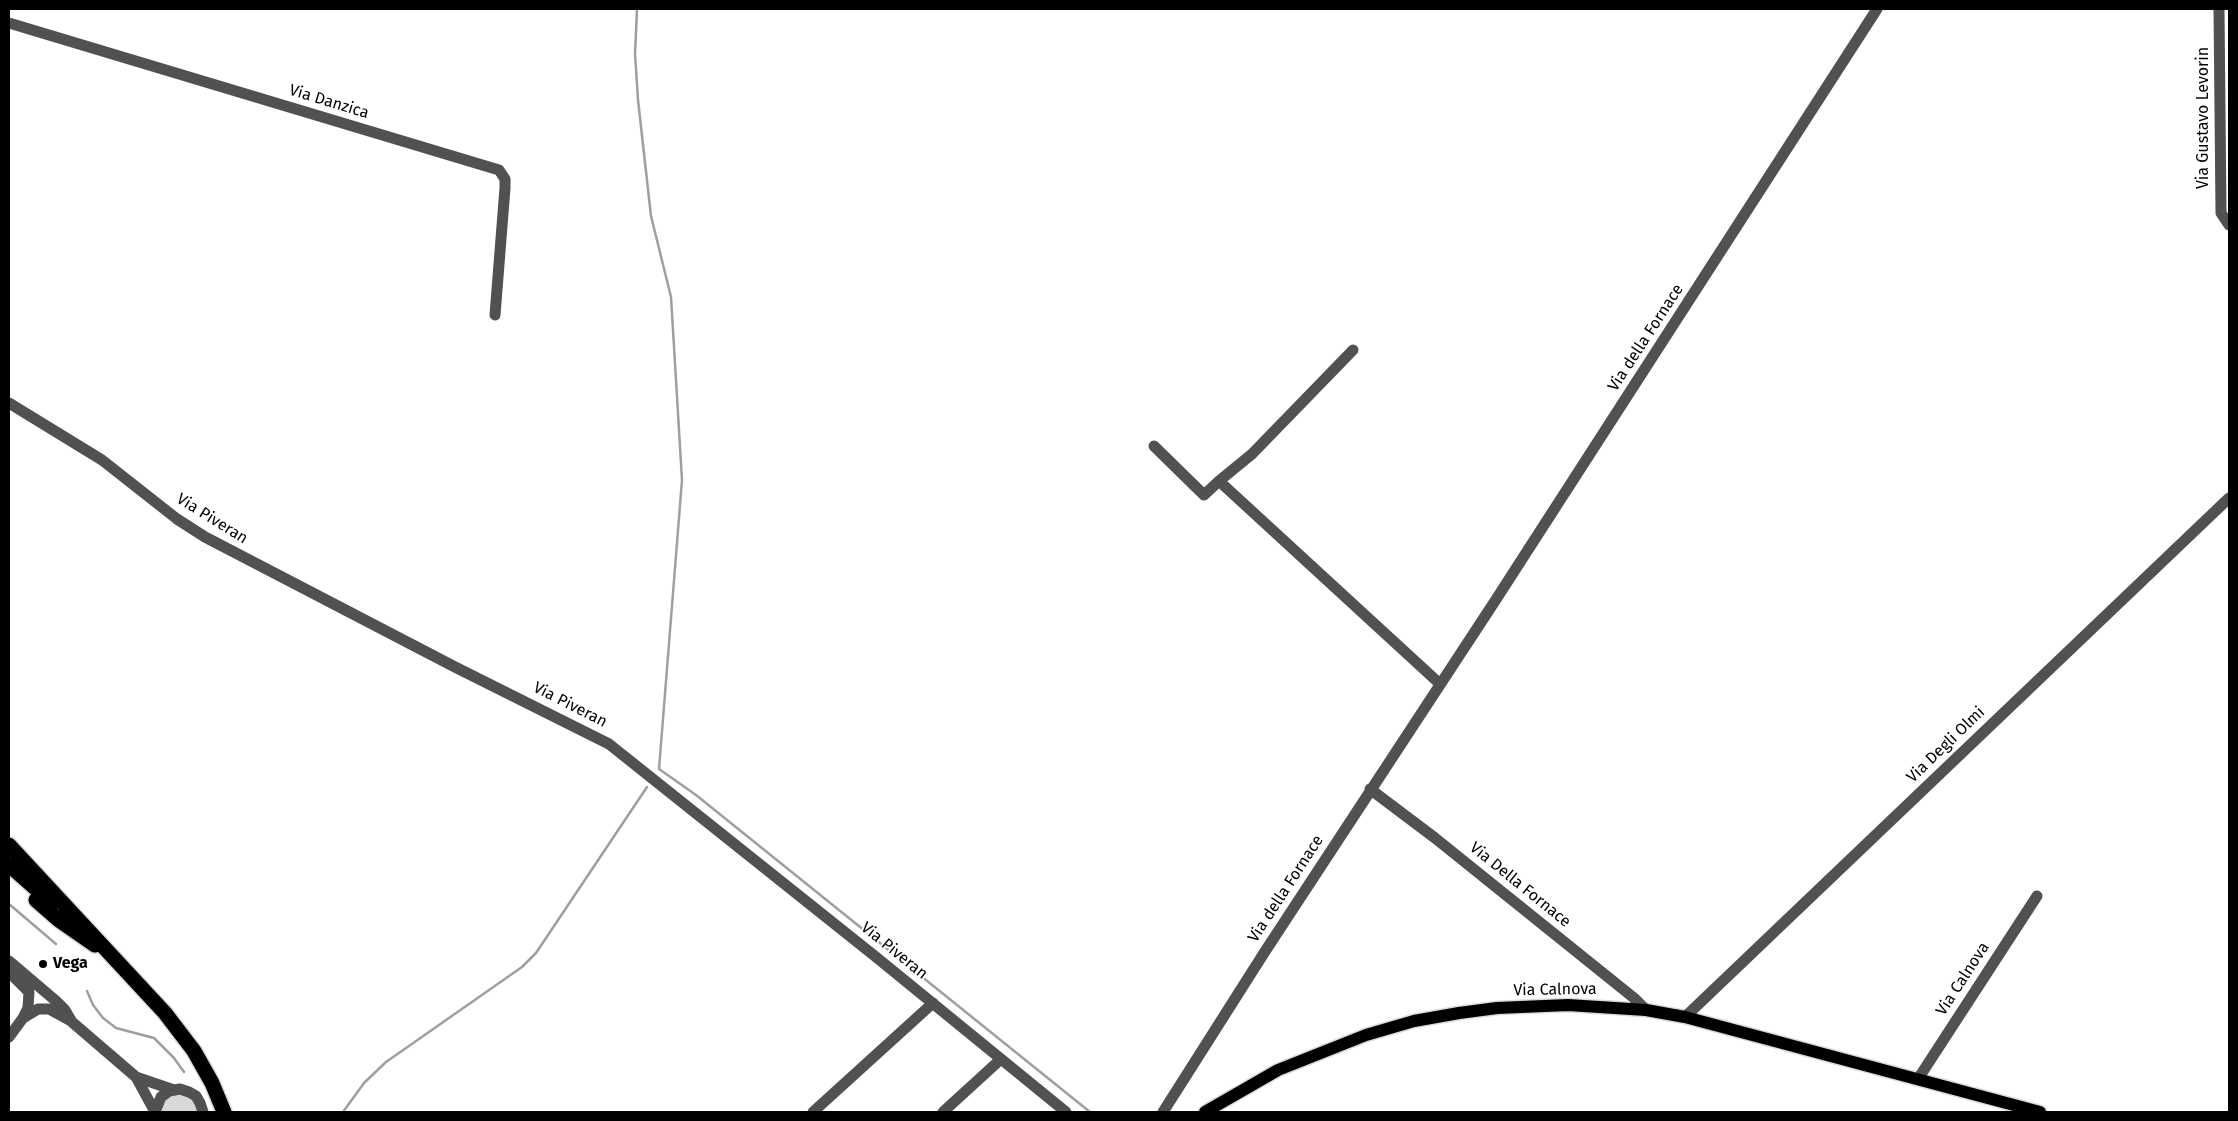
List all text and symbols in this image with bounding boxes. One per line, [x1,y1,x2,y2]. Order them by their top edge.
street label: Via Gustavo Levorin [2194,47,2214,189]
street label: Via Danzica [287,81,371,123]
street label: Via della Fornace [1604,281,1688,395]
street label: Via Piveran [173,490,251,548]
street label: Via Piveran [530,678,610,732]
street label: Via Degli Olmi [1903,703,1989,787]
street label: Via della Fornace [1244,832,1328,946]
street label: Via Della Fornace [1466,838,1574,932]
street label: Via Piveran [857,918,931,984]
street label: Via Calnova [1932,939,1994,1019]
place label: Vega [53,954,88,974]
marker: Vega [37,958,49,970]
street label: Via Calnova [1513,980,1597,1000]

